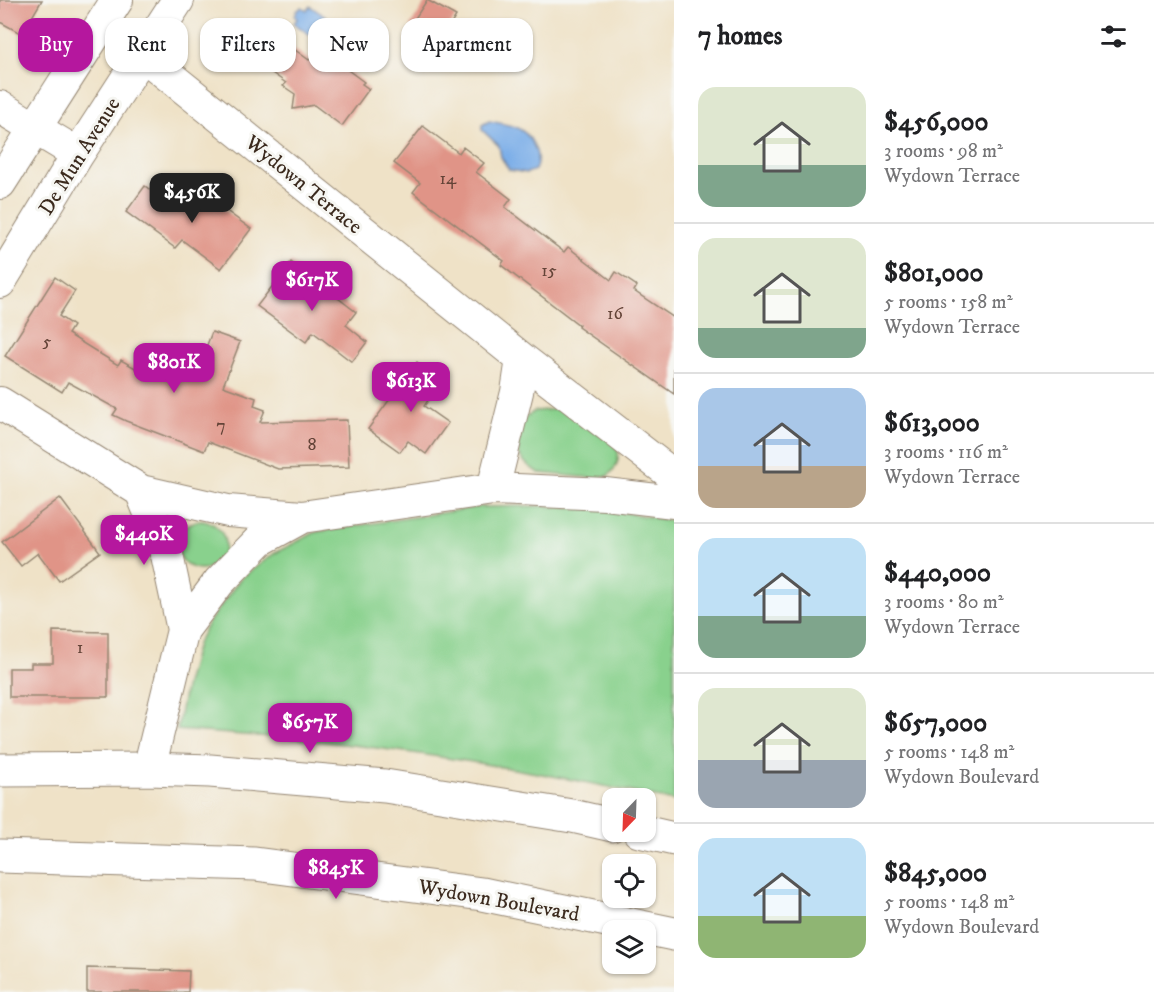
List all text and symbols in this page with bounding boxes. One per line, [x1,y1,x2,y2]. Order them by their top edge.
chip: Buy [18,18,93,72]
chip: Rent [105,18,188,72]
chip: Filters [200,18,296,72]
chip: New [308,18,389,72]
chip: Apartment [401,18,533,72]
text: 7 homes [698,20,782,53]
icon: filters [1097,20,1130,53]
street label: De Mun Avenue [33,93,127,220]
text: $456,000 [884,106,988,139]
icon: home [746,111,818,183]
street label: Wydown Terrace [239,129,367,240]
text: 3 rooms · 98 m² [884,139,1003,164]
text: Wydown Terrace [884,164,1020,189]
house number: 14 [440,168,457,190]
pin: $456K [150,173,234,224]
text: $456K [164,180,220,205]
text: $801,000 [884,257,984,290]
house number: 15 [541,260,557,282]
pin: $617K [270,261,354,312]
icon: home [746,262,818,334]
text: $617K [285,268,339,293]
text: 5 rooms · 158 m² [884,290,1013,315]
house number: 16 [607,303,624,325]
text: Wydown Terrace [884,315,1020,340]
house number: 5 [43,331,52,353]
pin: $801K [132,343,216,394]
text: $801K [148,350,201,375]
pin: $613K [369,362,453,413]
text: $613K [386,369,436,394]
text: $613,000 [884,407,980,440]
icon: home [746,412,818,484]
house number: 7 [216,415,226,437]
house number: 8 [307,434,317,456]
text: 3 rooms · 116 m² [884,440,1008,465]
text: Wydown Terrace [884,465,1020,490]
pin: $440K [102,515,186,566]
text: $440K [115,522,173,547]
text: $440,000 [884,557,991,590]
icon: home [746,562,818,634]
text: 3 rooms · 80 m² [884,590,1004,615]
text: Wydown Terrace [884,615,1020,640]
house number: 1 [77,637,83,659]
pin: $657K [268,703,352,754]
text: $657,000 [884,707,987,740]
text: $657K [282,710,338,735]
icon: home [746,712,818,784]
text: 5 rooms · 148 m² [884,740,1014,765]
text: Wydown Boulevard [884,765,1039,790]
north arrow [602,788,656,842]
map controls [602,788,656,974]
pin: $845K [294,849,378,900]
button: locate [602,854,656,908]
text: $845K [308,856,364,881]
text: $845,000 [884,857,987,890]
icon: home [746,862,818,934]
street label: Wydown Boulevard [415,874,582,928]
text: 5 rooms · 148 m² [884,890,1014,915]
text: Wydown Boulevard [884,915,1039,940]
button: layers [602,920,656,974]

